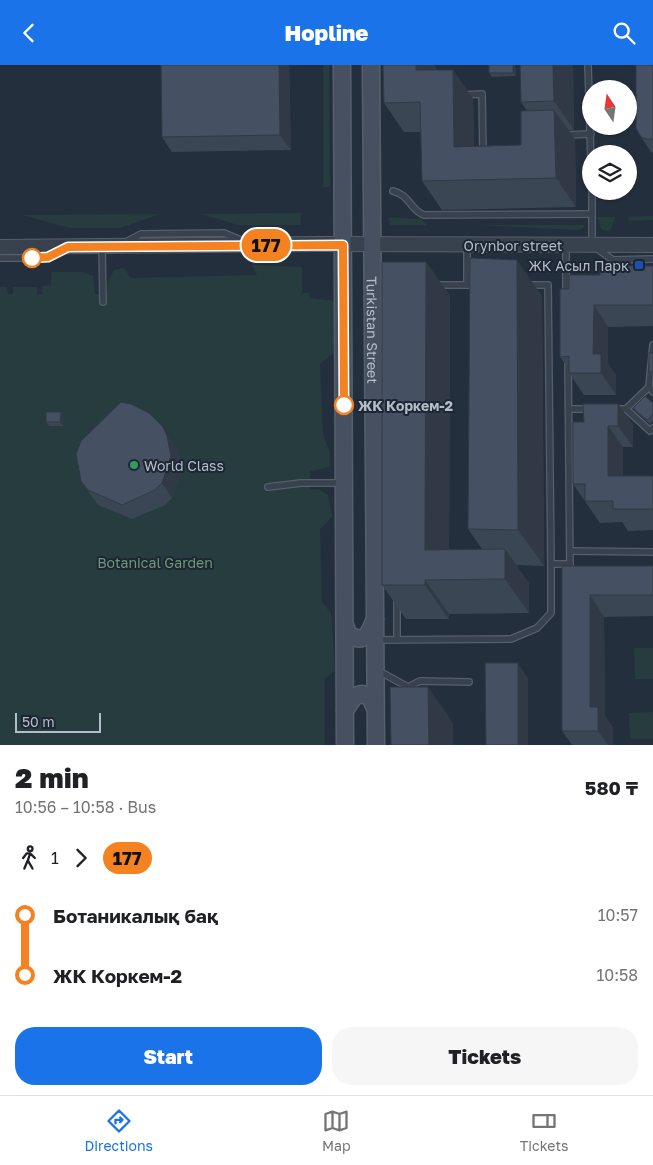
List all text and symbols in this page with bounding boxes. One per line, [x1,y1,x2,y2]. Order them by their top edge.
icon: back [15,19,43,47]
text: Hopline [285,19,368,46]
icon: search [610,19,638,47]
north arrow [582,80,638,135]
map controls [582,80,637,200]
button: layers [582,145,637,200]
line badge: 177 [237,229,295,261]
text: 177 [252,234,280,256]
street label: Orynbor street [464,237,562,254]
unlabelled marker [22,248,42,268]
place label: ЖК Асыл Парк [528,257,629,274]
marker: ЖК Асыл Парк [633,259,645,271]
street label: Turkistan Street [364,276,382,384]
marker: ЖК Коркем-2 [334,395,354,415]
place label: ЖК Коркем-2 [358,397,454,414]
place label: World Class [144,457,224,474]
marker: World Class [128,459,140,471]
park label: Botanical Garden [97,554,213,571]
scale bar [15,710,101,733]
text: 50 m [22,713,55,730]
text: 2 min [15,761,89,794]
text: 580 ₸ [585,776,638,799]
text: 10:56 – 10:58 · Bus [15,797,156,817]
icon: walk [15,844,43,872]
icon: forward [67,844,95,872]
text: 177 [113,847,142,869]
text: 1 [51,848,59,868]
text: Ботаникалық бақ [53,904,218,927]
text: 10:57 [598,905,638,925]
text: ЖК Коркем-2 [53,964,182,987]
text: 10:58 [596,965,638,985]
button: Start [15,1027,322,1085]
button: Tickets [332,1027,638,1085]
tab: Directions [85,1107,153,1154]
tab: Map [322,1107,351,1154]
tab: Tickets [520,1107,568,1154]

